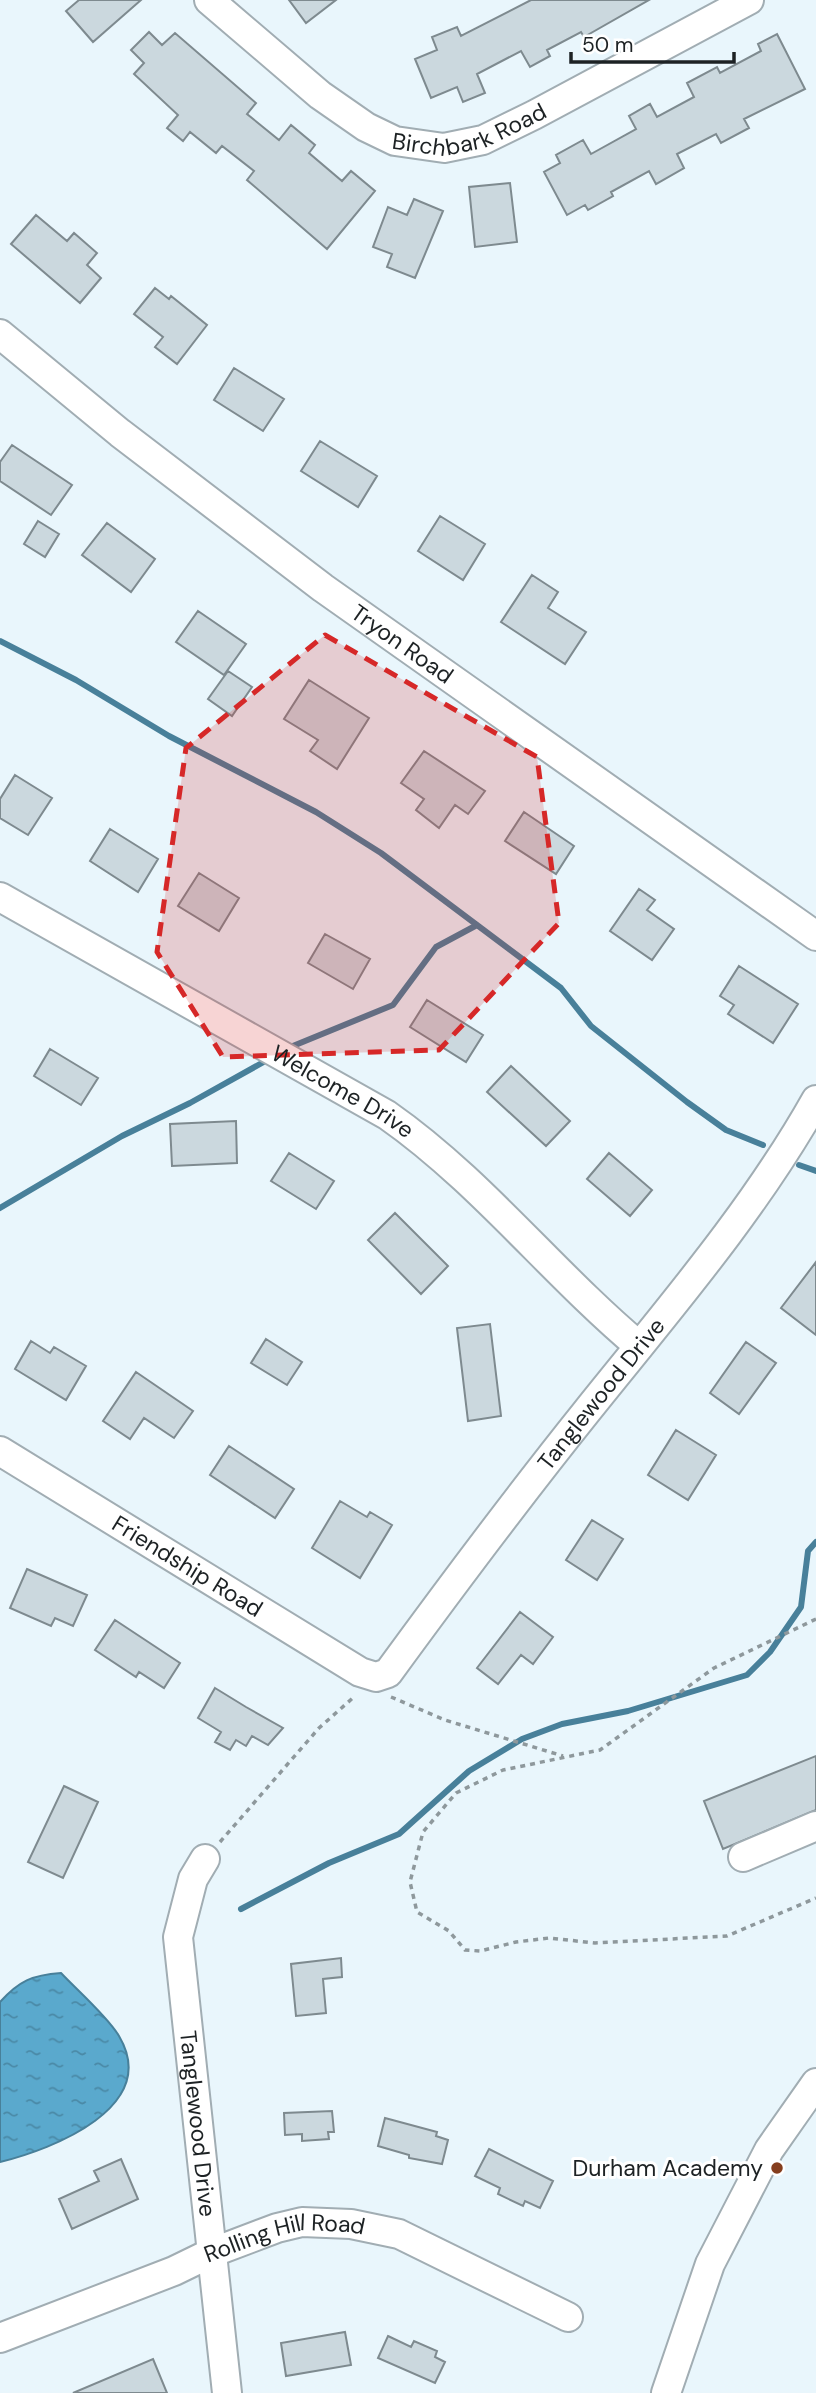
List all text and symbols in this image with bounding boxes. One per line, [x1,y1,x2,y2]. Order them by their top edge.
scale bar [571,21,734,65]
text: 50 m [582,31,633,59]
street label: Birchbark Road [390,96,552,163]
street label: Tryon Road [345,598,459,690]
street label: Welcome Drive [266,1038,420,1145]
street label: Tanglewood Drive [531,1312,671,1476]
street label: Friendship Road [107,1508,268,1624]
street label: Tanglewood Drive [173,2029,223,2218]
place label: Durham Academy [572,2153,763,2183]
marker: Durham Academy [769,2160,785,2176]
street label: Rolling Hill Road [200,2207,368,2269]

